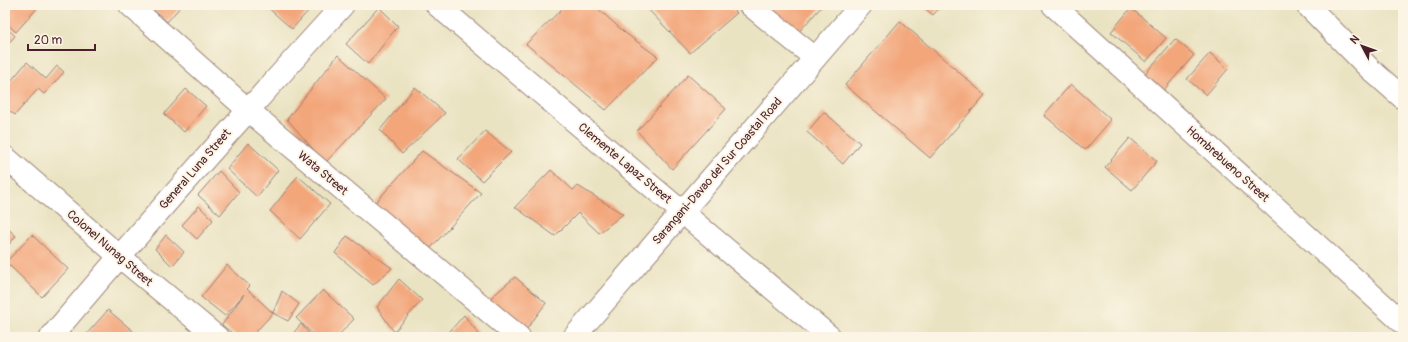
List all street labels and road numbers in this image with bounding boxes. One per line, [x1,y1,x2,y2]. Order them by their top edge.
street label: Sarangani-Davao del Sur Coastal Road [649,95,785,248]
street label: Clemente Lapaz Street [575,120,675,207]
street label: Hombrebueno Street [1183,123,1272,206]
street label: General Luna Street [156,126,235,213]
street label: Wata Street [294,148,351,199]
street label: Colonel Nunag Street [64,207,156,290]

